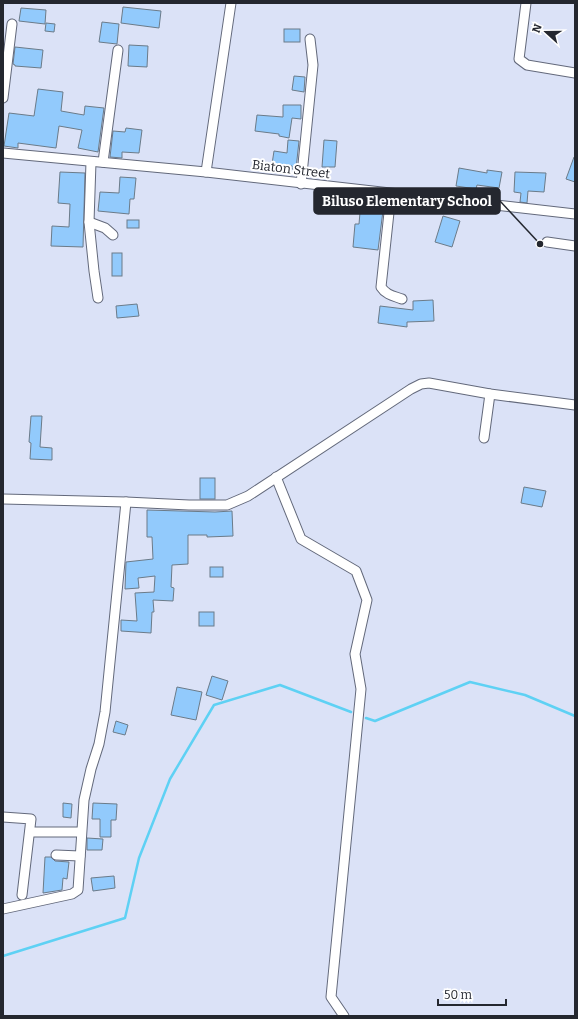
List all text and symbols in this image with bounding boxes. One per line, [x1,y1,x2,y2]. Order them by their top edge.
north arrow [526,12,566,52]
text: N [530,22,545,35]
street label: Biaton Street [251,157,331,181]
callout: Biluso Elementary School [314,188,500,214]
text: Biluso Elementary School [322,193,493,210]
scale bar [438,981,506,1007]
text: 50 m [444,988,473,1002]

